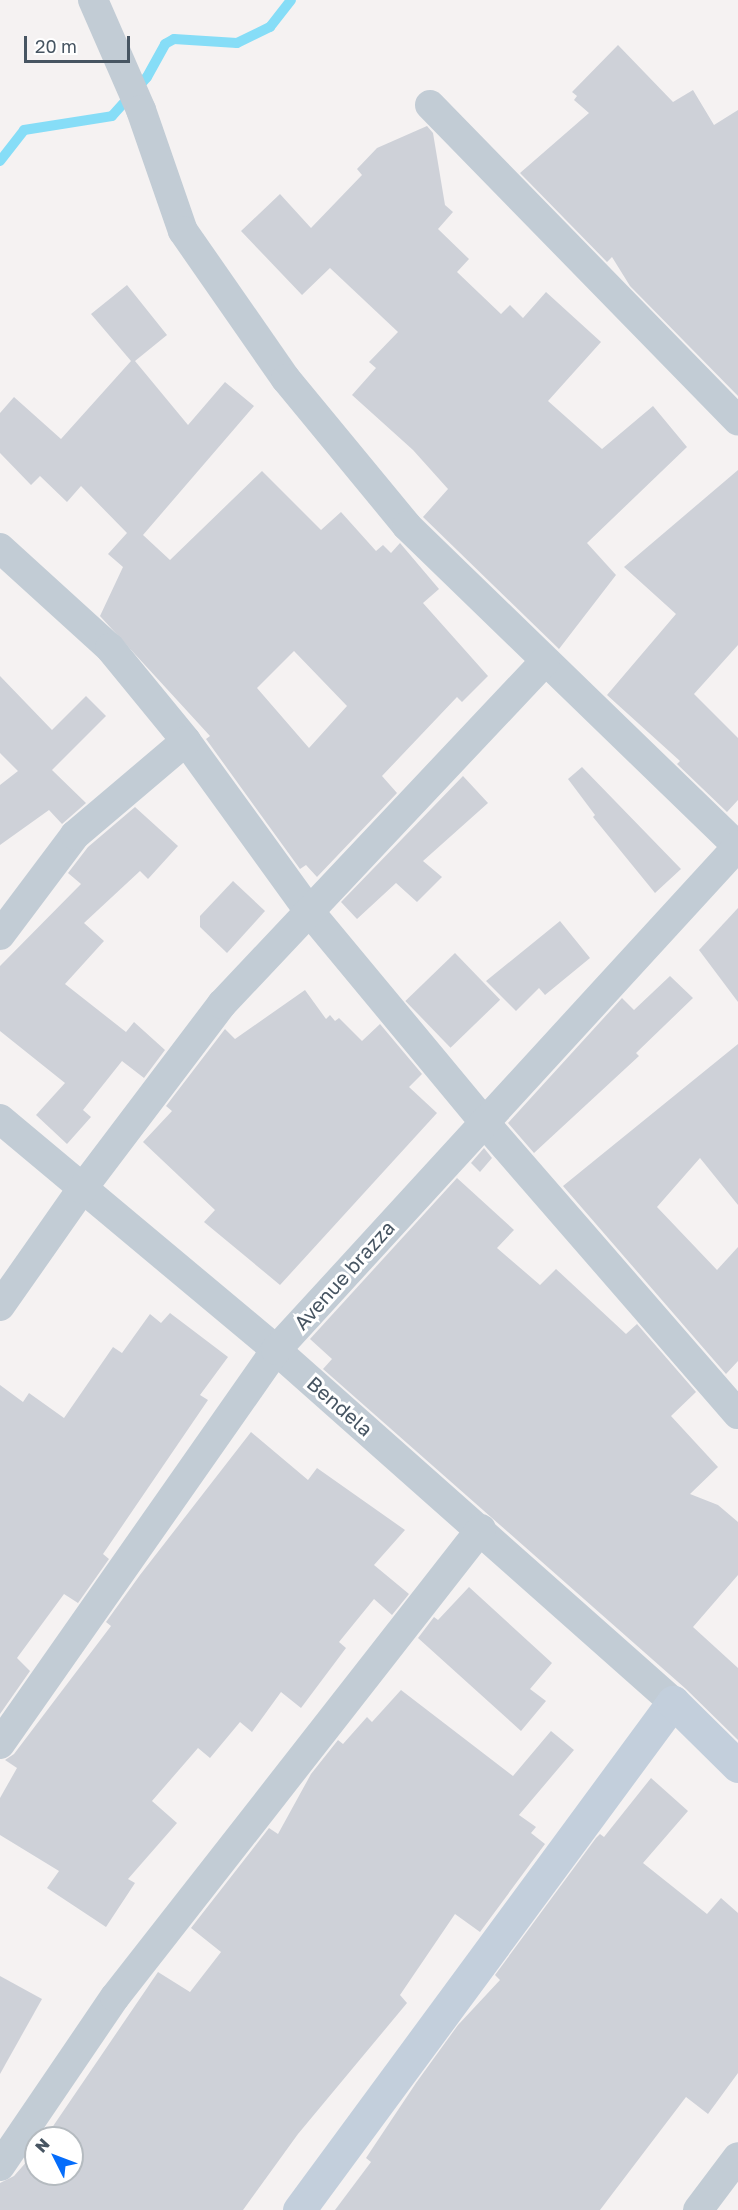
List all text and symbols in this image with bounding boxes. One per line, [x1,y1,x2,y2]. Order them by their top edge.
scale bar [27,24,134,62]
text: 20 m [35,35,77,57]
street label: Avenue brazza [289,1215,399,1335]
street label: Bendela [302,1371,378,1441]
north arrow [24,2126,84,2186]
text: N [31,2134,54,2157]

